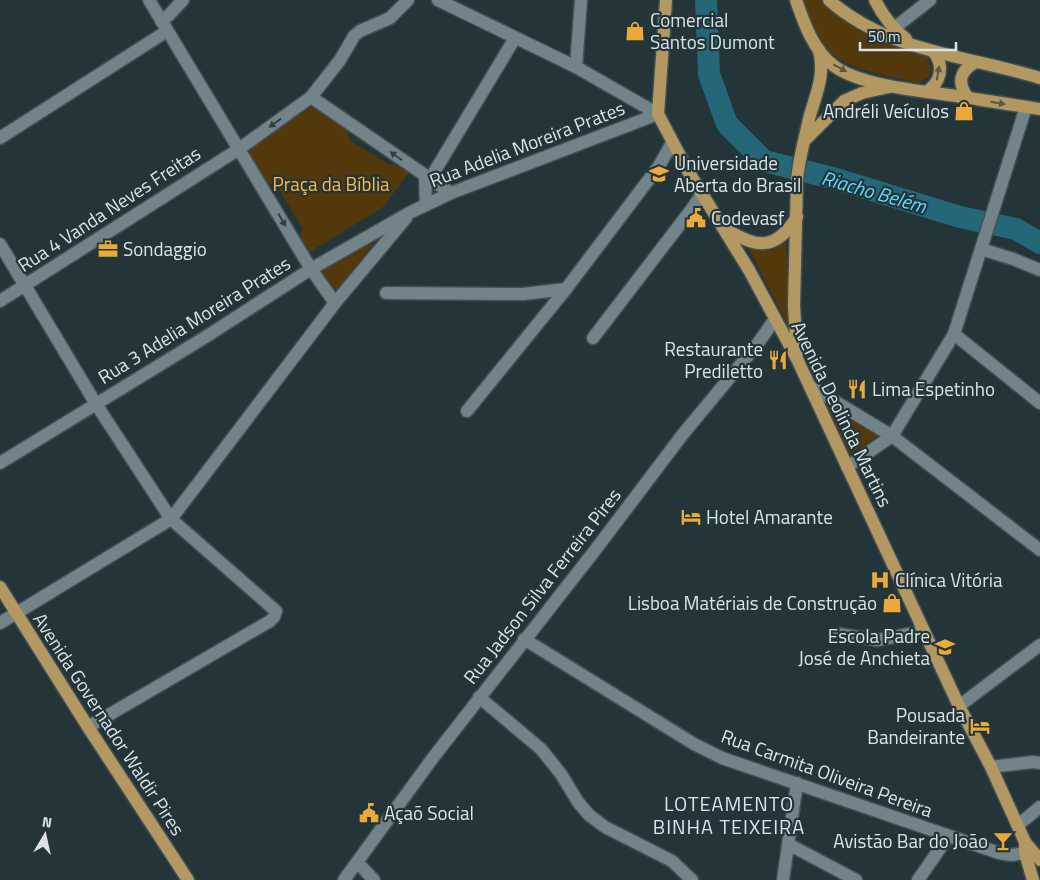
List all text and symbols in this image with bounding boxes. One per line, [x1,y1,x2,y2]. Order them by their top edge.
place label: Comercial Santos Dumont [650,5,775,56]
shop icon: Comercial Santos Dumont [624,20,646,42]
scale bar [860,20,956,52]
text: 50 m [868,25,901,48]
one-way arrow [834,64,847,73]
one-way arrow [935,65,943,81]
street label: Rua Adelia Moreira Prates [425,93,629,194]
place label: Andréli Veículos [823,96,949,125]
one-way arrow [990,99,1006,107]
shop icon: Andréli Veículos [953,100,975,122]
one-way arrow [268,118,282,128]
street label: Rua 4 Vanda Neves Freitas [12,138,206,279]
place label: Universidade Aberta do Brasil [674,148,801,199]
one-way arrow [390,151,403,161]
water label: Riacho Belém [818,162,931,221]
school or university icon: Universidade Aberta do Brasil [648,163,670,185]
park label: Praça da Bíblia [272,169,390,198]
place label: Codevasf [711,203,785,232]
public building icon: Codevasf [685,207,707,229]
one-way arrow [278,214,287,227]
place label: Sondaggio [123,234,207,263]
office icon: Sondaggio [97,238,119,260]
street label: Rua 3 Adelia Moreira Prates [92,248,296,391]
street label: Avenida Deolinda Martins [785,316,900,512]
place label: Restaurante Prediletto [664,334,763,385]
restaurant icon: Restaurante Prediletto [767,349,789,371]
place label: Lima Espetinho [872,374,995,403]
restaurant icon: Lima Espetinho [846,378,868,400]
street label: Rua Jadson Silva Ferreira Pires [456,481,628,690]
place label: Hotel Amarante [706,502,833,531]
hotel icon: Hotel Amarante [680,506,702,528]
place label: Clínica Vitória [895,565,1003,594]
hospital icon: Clínica Vitória [869,569,891,591]
place label: Lisboa Matériais de Construção [628,588,877,617]
shop icon: Lisboa Matériais de Construção [881,592,903,614]
street label: Avenida Governador Waldir Pires [26,607,193,841]
place label: Escola Padre José de Anchieta [798,621,930,672]
school or university icon: Escola Padre José de Anchieta [934,636,956,658]
place label: Pousada Bandeirante [867,700,965,751]
hotel icon: Pousada Bandeirante [969,715,991,737]
street label: Rua Carmita Oliveira Pereira [717,721,938,825]
district label: LOTEAMENTO BINHA TEIXEIRA [653,788,805,842]
place label: Açaõ Social [384,798,474,827]
public building icon: Açaõ Social [358,802,380,824]
north arrow [20,810,70,860]
text: N [41,811,54,833]
place label: Avistão Bar do João [833,826,988,855]
bar icon: Avistão Bar do João [992,830,1014,852]

